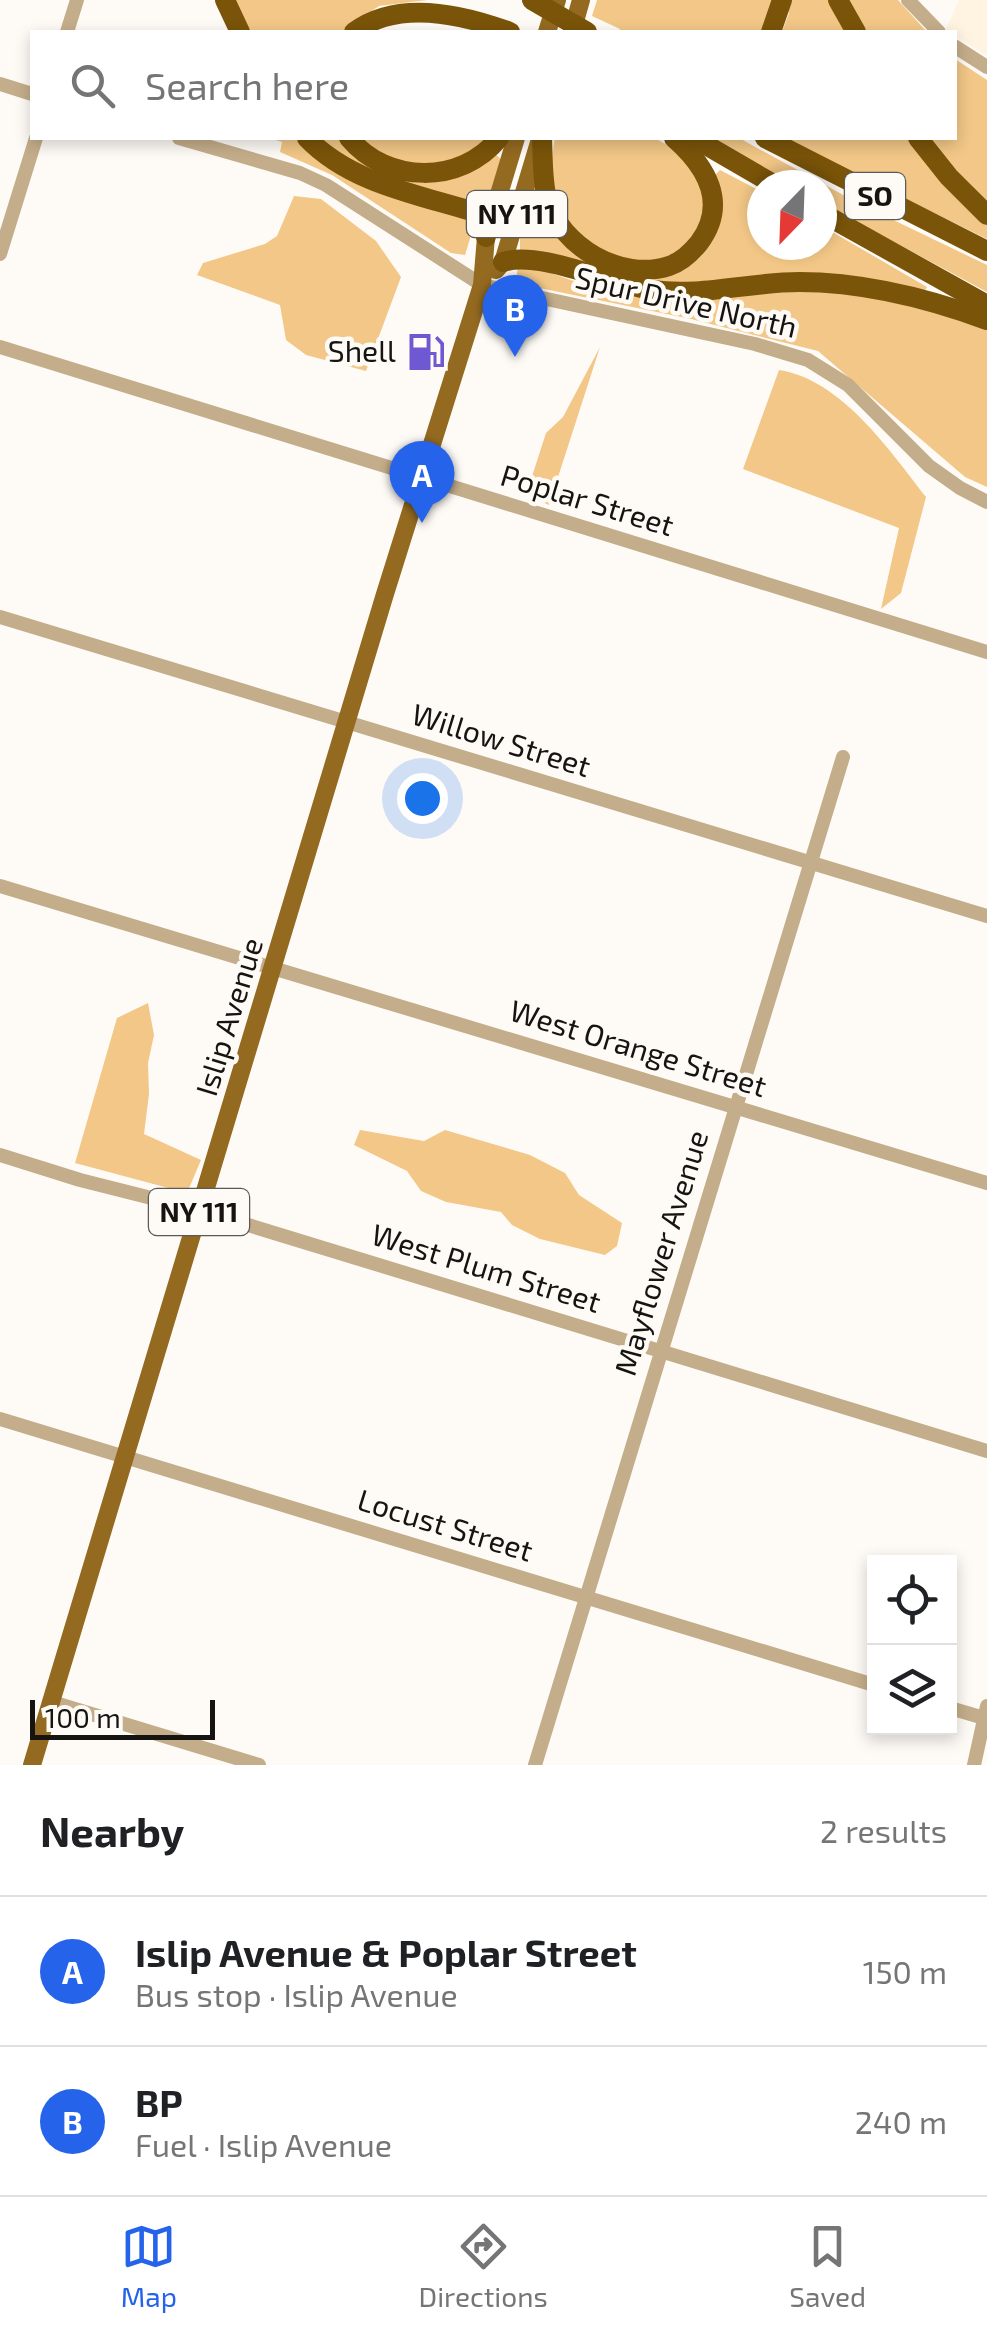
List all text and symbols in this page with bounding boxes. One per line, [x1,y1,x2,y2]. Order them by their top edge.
search box [30,30,957,140]
icon: search [65,58,120,113]
text: Search here [145,62,349,108]
north arrow [747,170,837,260]
road number: SO [845,173,905,219]
road number: NY 111 [467,191,567,237]
street label: Spur Drive North [572,258,801,344]
pin: B [482,274,548,357]
fuel station icon: Shell [405,331,447,373]
place label: Shell [328,332,396,368]
pin: A [390,440,454,523]
street label: Poplar Street [497,456,678,542]
street label: Willow Street [408,695,595,783]
your location [397,773,448,824]
street label: Islip Avenue [187,933,269,1100]
street label: West Orange Street [506,991,771,1103]
street label: Mayflower Avenue [606,1126,714,1379]
road number: NY 111 [149,1189,249,1235]
street label: West Plum Street [368,1215,605,1319]
street label: Locust Street [354,1480,537,1568]
map controls [867,1555,957,1735]
button: locate [867,1555,957,1645]
button: layers [867,1645,957,1735]
scale bar [30,1695,215,1740]
text: 100 m [45,1700,121,1734]
text: Nearby [40,1805,184,1855]
text: 2 results [820,1811,947,1849]
text: Islip Avenue & Poplar Street [135,1929,637,1975]
text: A [62,1952,83,1990]
text: 150 m [863,1952,947,1990]
text: Bus stop · Islip Avenue [135,1975,458,2013]
text: BP [135,2079,183,2125]
text: B [62,2102,83,2140]
text: 240 m [855,2102,947,2140]
text: Fuel · Islip Avenue [135,2125,392,2163]
tab: Map [121,2219,177,2313]
tab: Directions [419,2219,548,2313]
tab: Saved [789,2219,866,2313]

